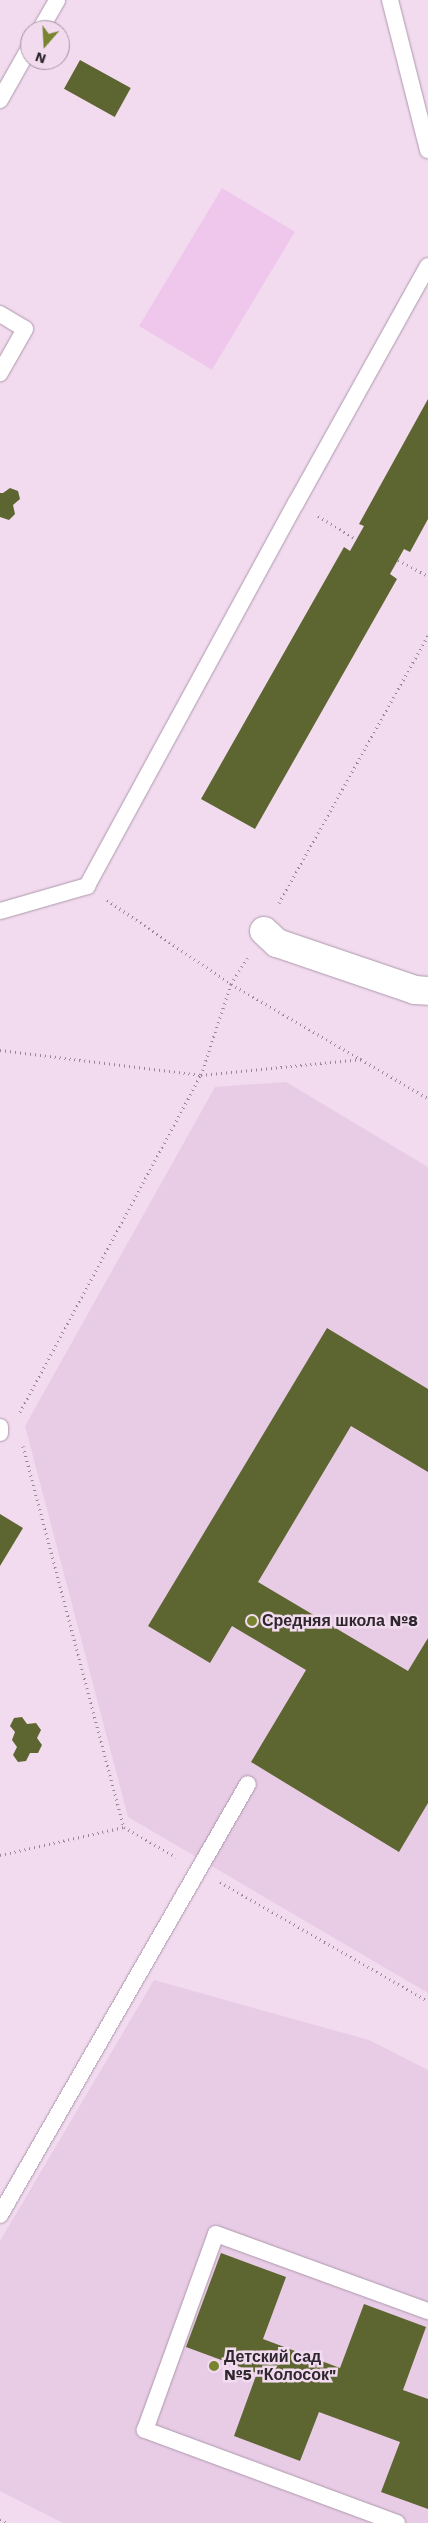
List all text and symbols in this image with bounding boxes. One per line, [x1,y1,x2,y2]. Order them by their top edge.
north arrow [20,20,70,70]
text: N [33,49,48,67]
place label: Средняя школа №8 [262,1611,418,1631]
marker: Средняя школа №8 [246,1615,258,1627]
place label: Детский сад №5 "Колосок" [224,2347,336,2385]
marker: Детский сад №5 "Колосок" [208,2360,220,2372]

